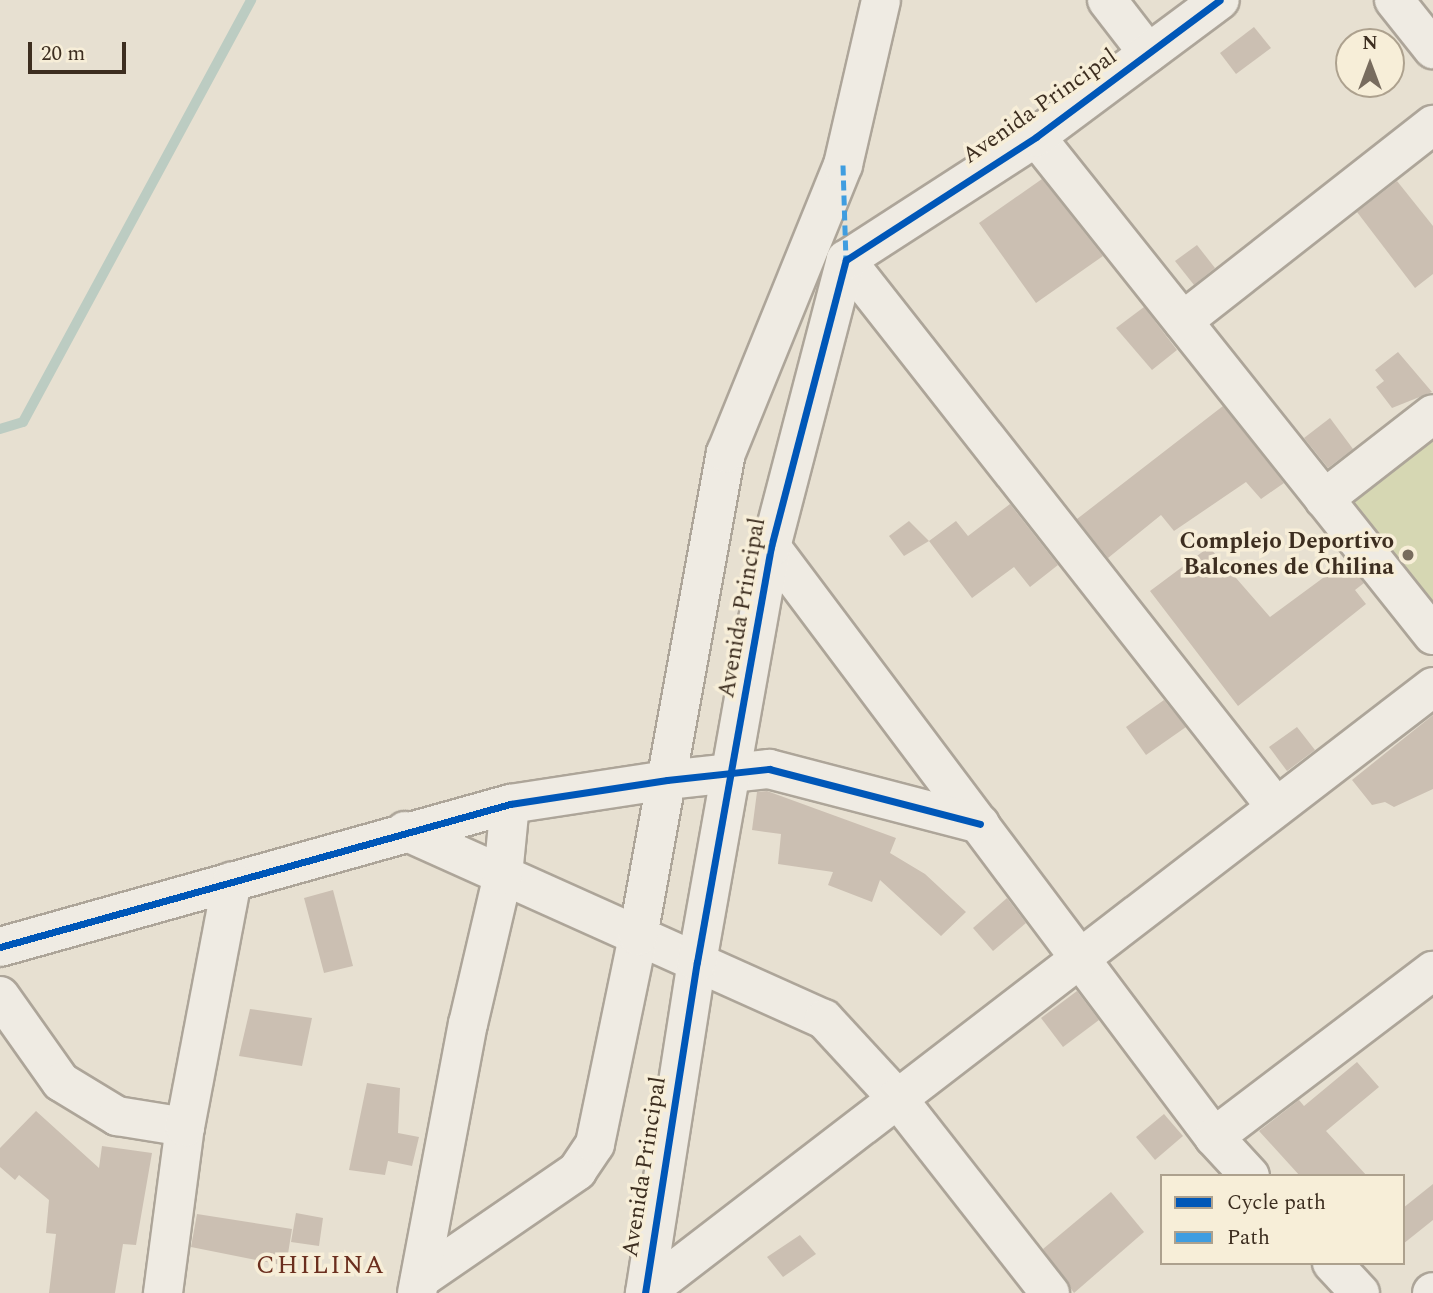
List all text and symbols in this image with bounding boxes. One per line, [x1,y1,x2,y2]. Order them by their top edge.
scale bar [32,28,130,72]
north arrow [1335,28,1405,98]
text: N [1362,29,1378,58]
text: 20 m [41,38,85,70]
street label: Avenida Principal [957,43,1123,171]
street label: Avenida Principal [714,516,772,700]
place label: Complejo Deportivo Balcones de Chilina [1180,528,1394,582]
marker: Complejo Deportivo Balcones de Chilina [1400,547,1416,563]
street label: Avenida Principal [617,1075,673,1259]
legend [1160,1174,1405,1265]
text: Cycle path [1227,1187,1326,1219]
text: Path [1227,1222,1270,1254]
district label: CHILINA [257,1250,385,1282]

